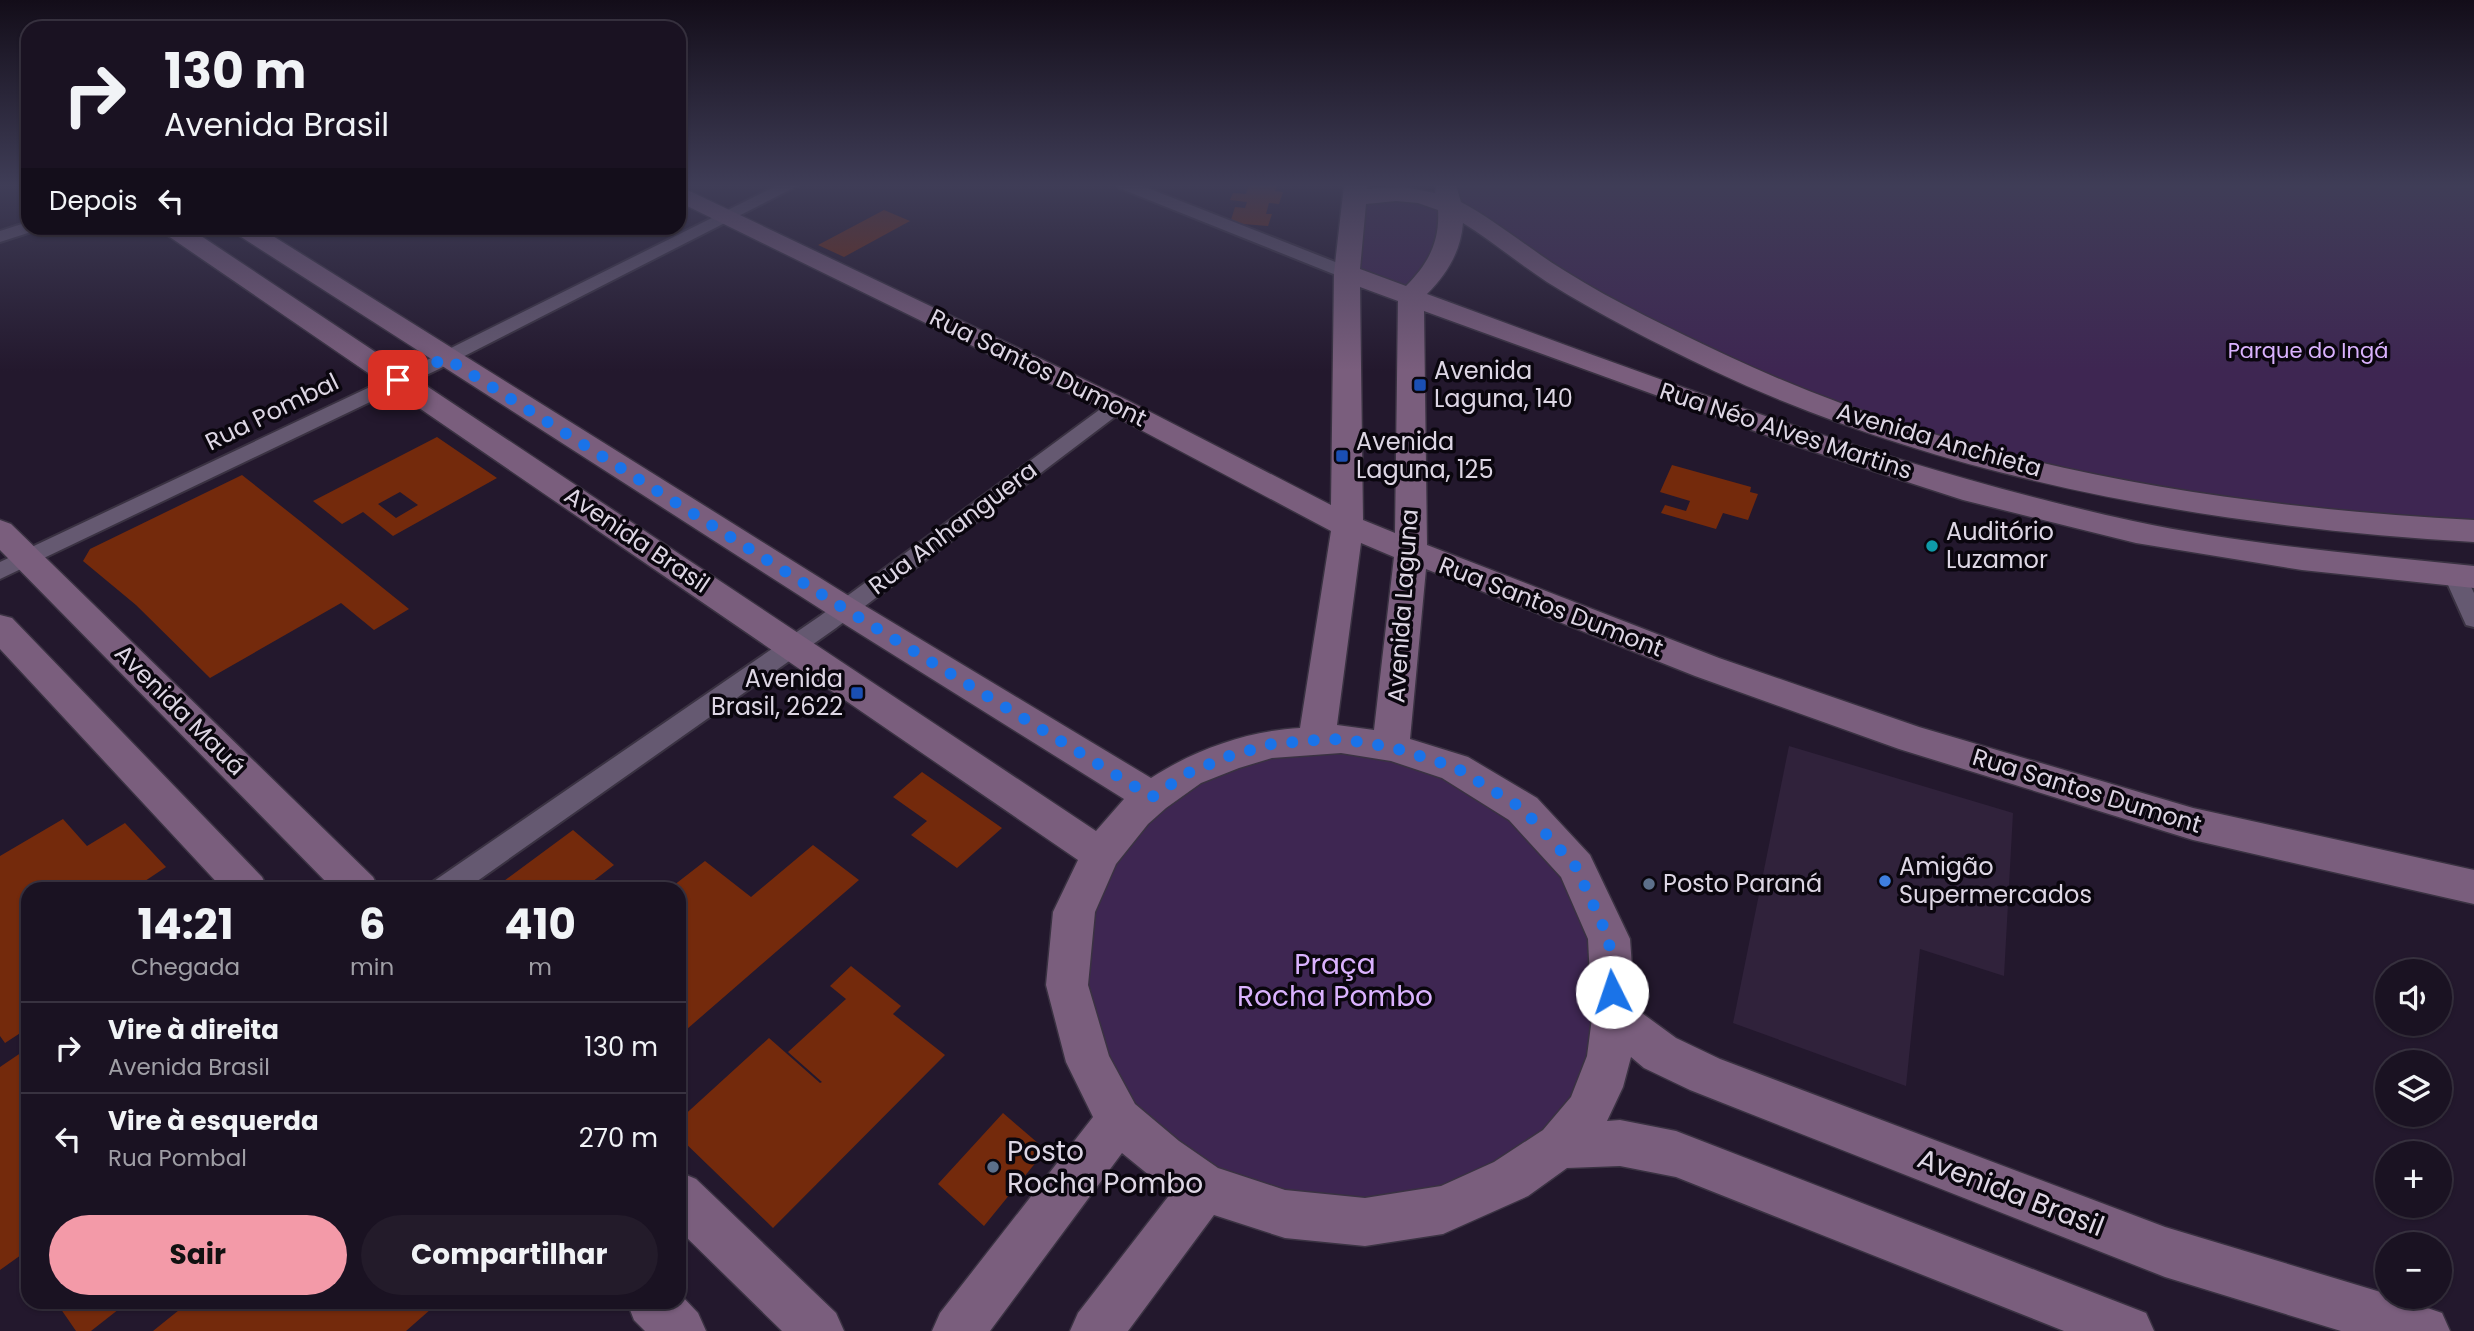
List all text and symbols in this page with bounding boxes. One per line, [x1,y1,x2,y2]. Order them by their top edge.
text: 130 m [164,37,306,105]
icon: right [49,49,140,140]
text: Avenida Brasil [164,102,389,147]
icon: left [152,182,190,220]
text: Depois [49,183,138,219]
street label: Rua Santos Dumont [924,301,1152,435]
park label: Parque do Ingá [2228,336,2388,365]
pin [368,350,428,410]
place label: Avenida Laguna, 140 [1434,354,1573,415]
icon: arrive [379,361,417,399]
street label: Rua Pombal [199,365,344,458]
street label: Rua Néo Alves Martins [1656,374,1917,487]
marker: Avenida Laguna, 140 [1412,377,1428,393]
street label: Avenida Anchieta [1833,394,2046,485]
place label: Avenida Laguna, 125 [1356,425,1493,486]
marker: Avenida Laguna, 125 [1334,448,1350,464]
street label: Rua Anhanguera [862,453,1044,602]
street label: Avenida Brasil [558,479,717,600]
street label: Avenida Laguna [1379,508,1426,704]
place label: Auditório Luzamor [1946,515,2054,576]
marker: Auditório Luzamor [1924,538,1940,554]
street label: Rua Santos Dumont [1434,549,1668,665]
street label: Avenida Mauá [107,637,253,783]
place label: Avenida Brasil, 2622 [711,662,843,723]
marker: Avenida Brasil, 2622 [849,685,865,701]
street label: Rua Santos Dumont [1969,740,2206,841]
place label: Amigão Supermercados [1899,850,2092,911]
place label: Posto Paraná [1663,867,1822,900]
marker: Amigão Supermercados [1877,873,1893,889]
marker: Posto Paraná [1641,876,1657,892]
text: 14:21 [138,895,234,954]
text: 6 [359,895,386,954]
text: 410 [504,895,576,954]
park label: Praça Rocha Pombo [1237,945,1433,1016]
text: Chegada [131,951,240,983]
text: min [350,951,394,983]
text: m [528,951,552,983]
position arrow [1575,955,1649,1029]
map controls [2375,959,2452,1309]
button: sound [2375,959,2452,1036]
text: Vire à direita [108,1012,279,1048]
icon: right [49,1029,87,1067]
text: 130 m [584,1029,658,1065]
button: layers [2375,1050,2452,1127]
text: Avenida Brasil [108,1051,270,1083]
text: Vire à esquerda [108,1103,319,1139]
icon: left [49,1120,87,1158]
text: 270 m [579,1120,658,1156]
place label: Posto Rocha Pombo [1007,1132,1203,1203]
street label: Avenida Brasil [1912,1139,2110,1246]
button: + [2375,1141,2452,1218]
text: Rua Pombal [108,1142,247,1174]
marker: Posto Rocha Pombo [985,1159,1001,1175]
button: Sair [49,1215,347,1295]
button: Compartilhar [361,1215,658,1295]
button: − [2375,1232,2452,1309]

